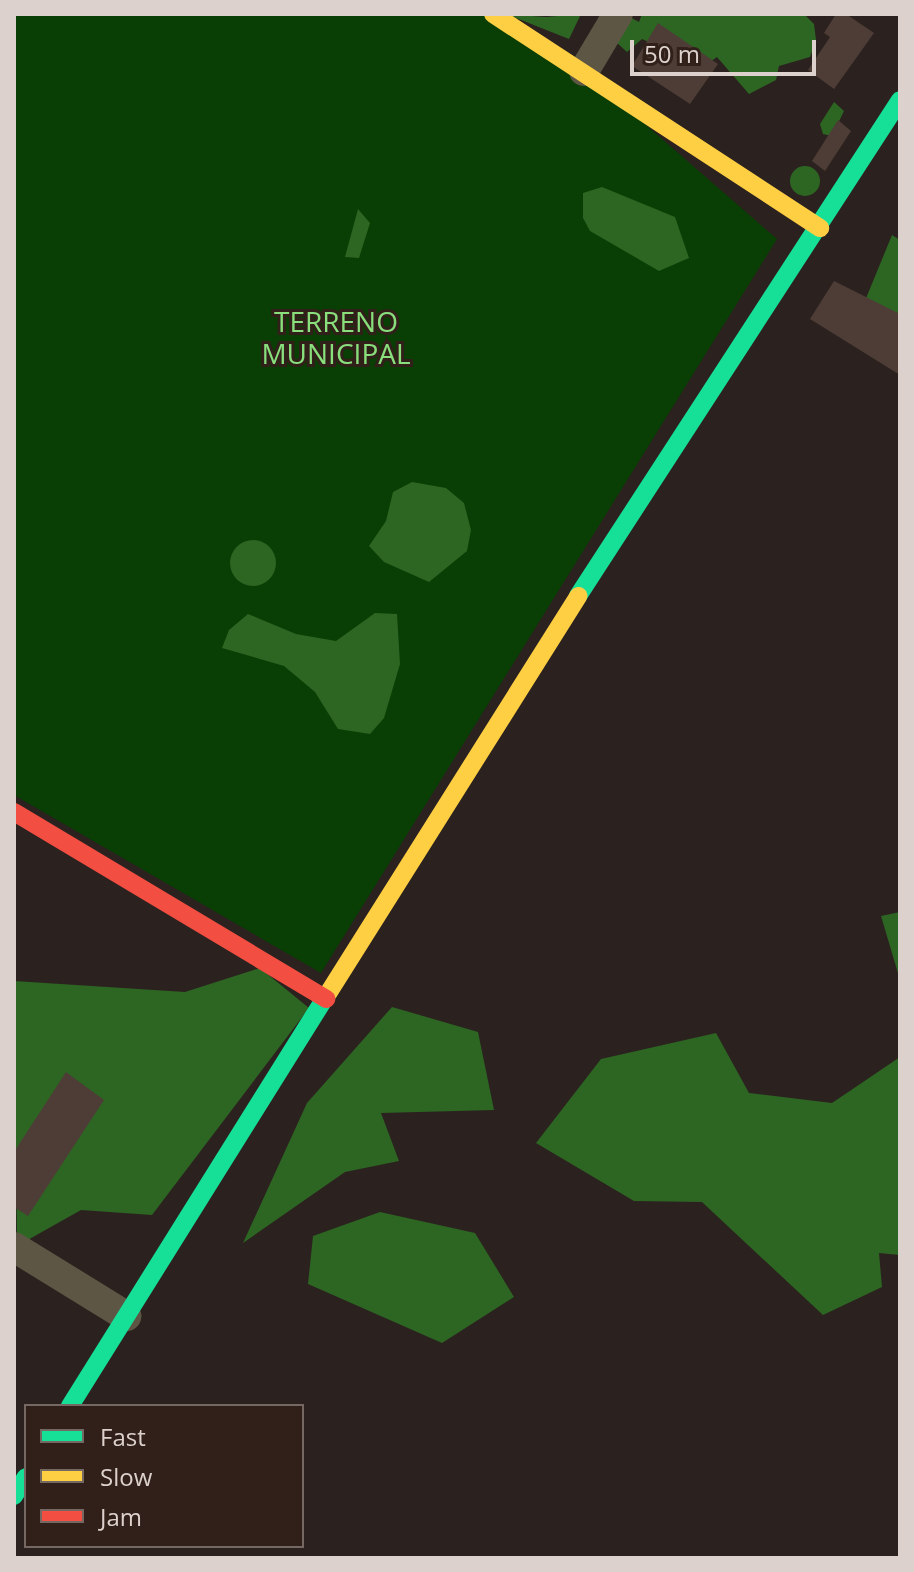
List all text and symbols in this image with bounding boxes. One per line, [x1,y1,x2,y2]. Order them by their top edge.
scale bar [634,24,820,74]
text: 50 m [644,37,700,70]
park label: TERRENO MUNICIPAL [261,304,411,370]
legend [24,1404,304,1548]
text: Fast [100,1420,146,1453]
text: Slow [100,1460,152,1493]
text: Jam [100,1500,142,1533]

